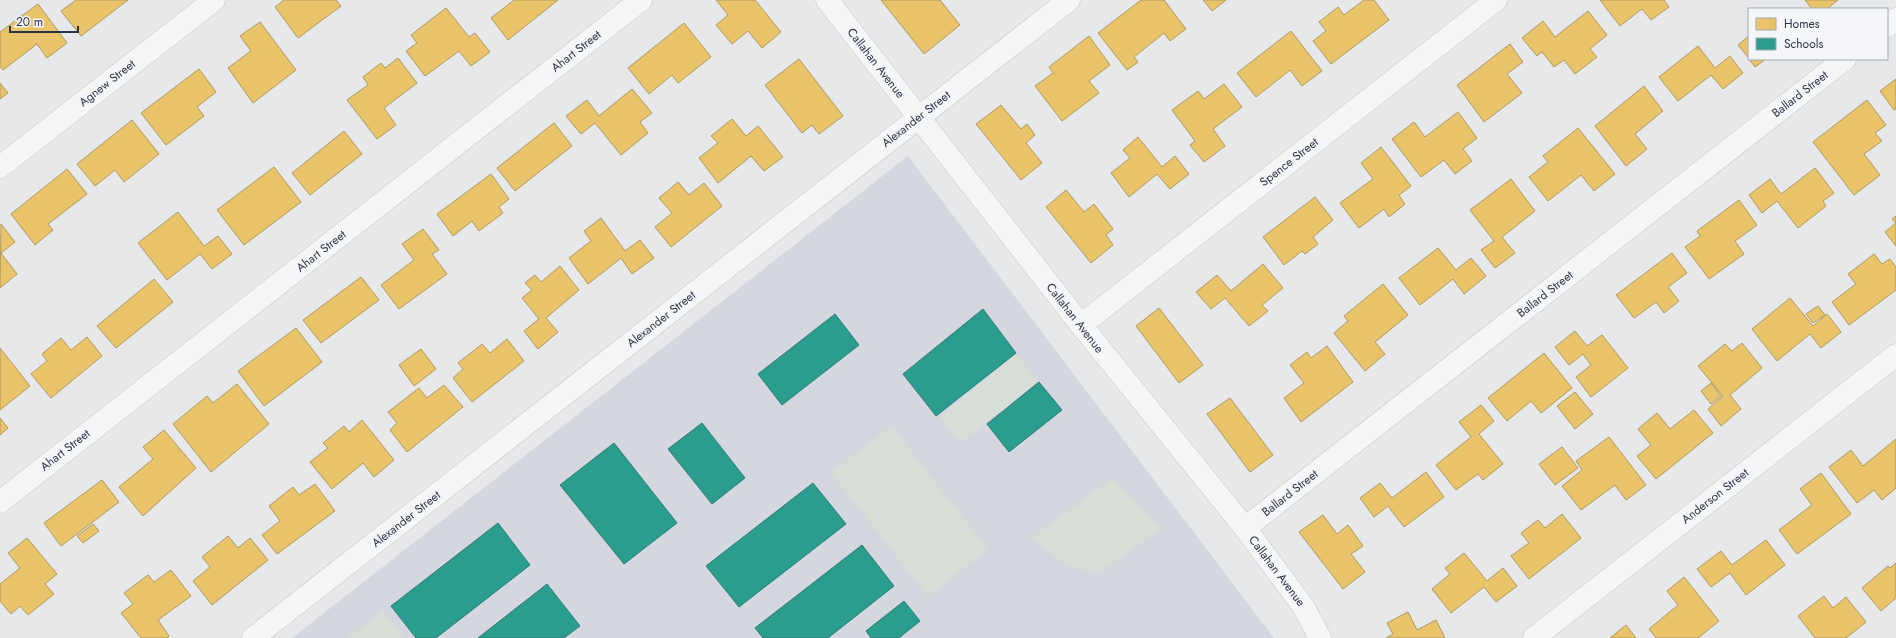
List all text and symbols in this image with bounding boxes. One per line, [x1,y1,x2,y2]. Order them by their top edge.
scale bar [10,8,78,34]
legend [1748,8,1888,60]
text: 20 m [16,13,43,31]
text: Homes [1784,15,1820,33]
street label: Callahan Avenue [843,24,909,102]
street label: Ahart Street [547,26,605,76]
text: Schools [1784,35,1823,53]
street label: Agnew Street [75,55,139,111]
street label: Ballard Street [1768,66,1832,122]
street label: Alexander Street [878,86,954,152]
street label: Spence Street [1256,133,1322,191]
street label: Ahart Street [292,226,350,276]
street label: Ballard Street [1513,266,1577,322]
street label: Callahan Avenue [1042,279,1108,357]
street label: Alexander Street [623,286,699,352]
street label: Ahart Street [36,425,94,475]
street label: Anderson Street [1677,464,1753,528]
street label: Ballard Street [1258,465,1322,521]
street label: Alexander Street [368,486,444,552]
street label: Callahan Avenue [1244,532,1310,610]

